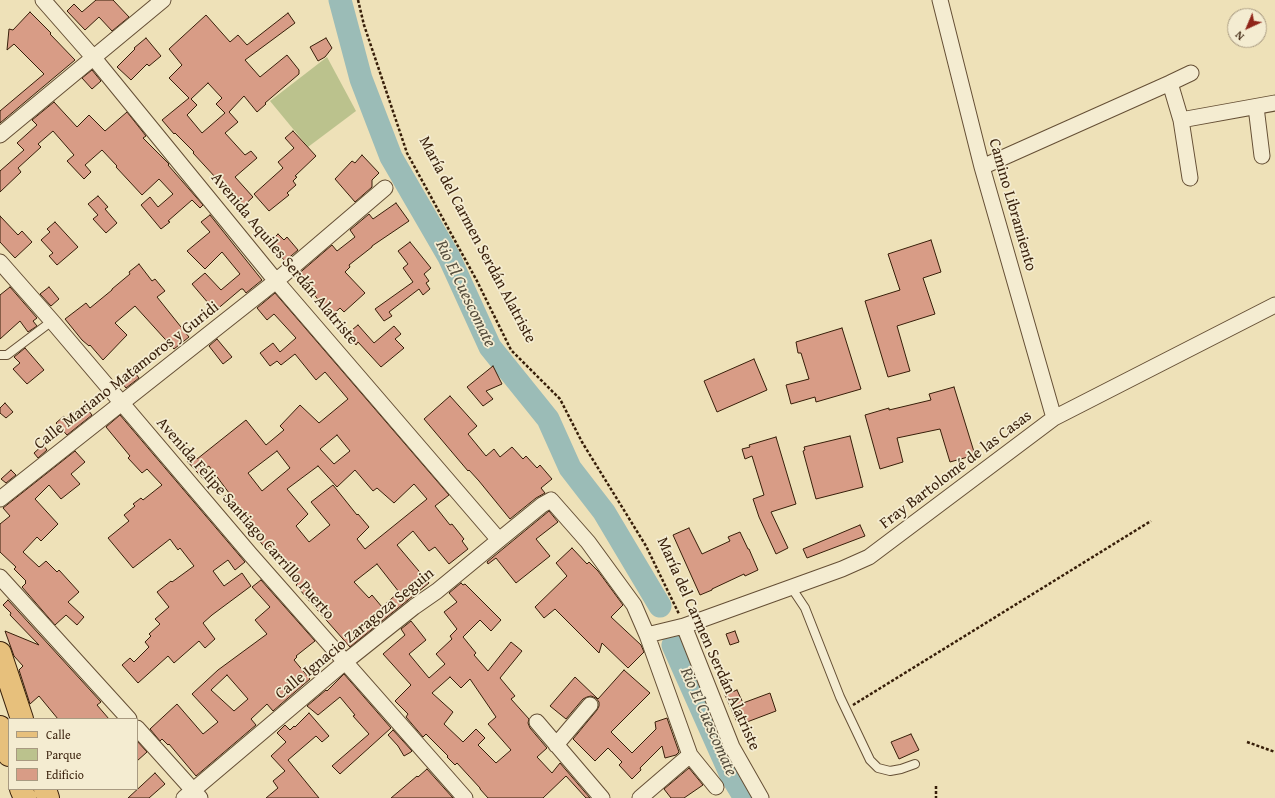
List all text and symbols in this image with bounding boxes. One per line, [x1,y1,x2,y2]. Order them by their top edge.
north arrow [1227,8,1267,48]
text: N [1231,28,1248,44]
street label: María del Carmen Serdán Alatriste [414,133,540,347]
street label: Camino Libramiento [984,137,1040,273]
street label: Avenida Aquiles Serdán Alatriste [206,169,362,349]
water label: Rio El Cuescomate [430,237,500,351]
street label: Calle Mariano Matamoros y Guridi [31,298,223,454]
street label: Fray Bartolomé de las Casas [876,407,1036,533]
street label: Avenida Felipe Santiago Carrillo Puerto [152,414,338,624]
street label: María del Carmen Serdán Alatriste [652,534,764,754]
street label: Calle Ignacio Zaragoza Seguin [272,564,438,704]
water label: Rio El Cuescomate [675,665,741,779]
legend [8,718,138,790]
text: Calle [46,726,71,743]
text: Parque [46,746,81,763]
text: Edificio [46,766,84,783]

